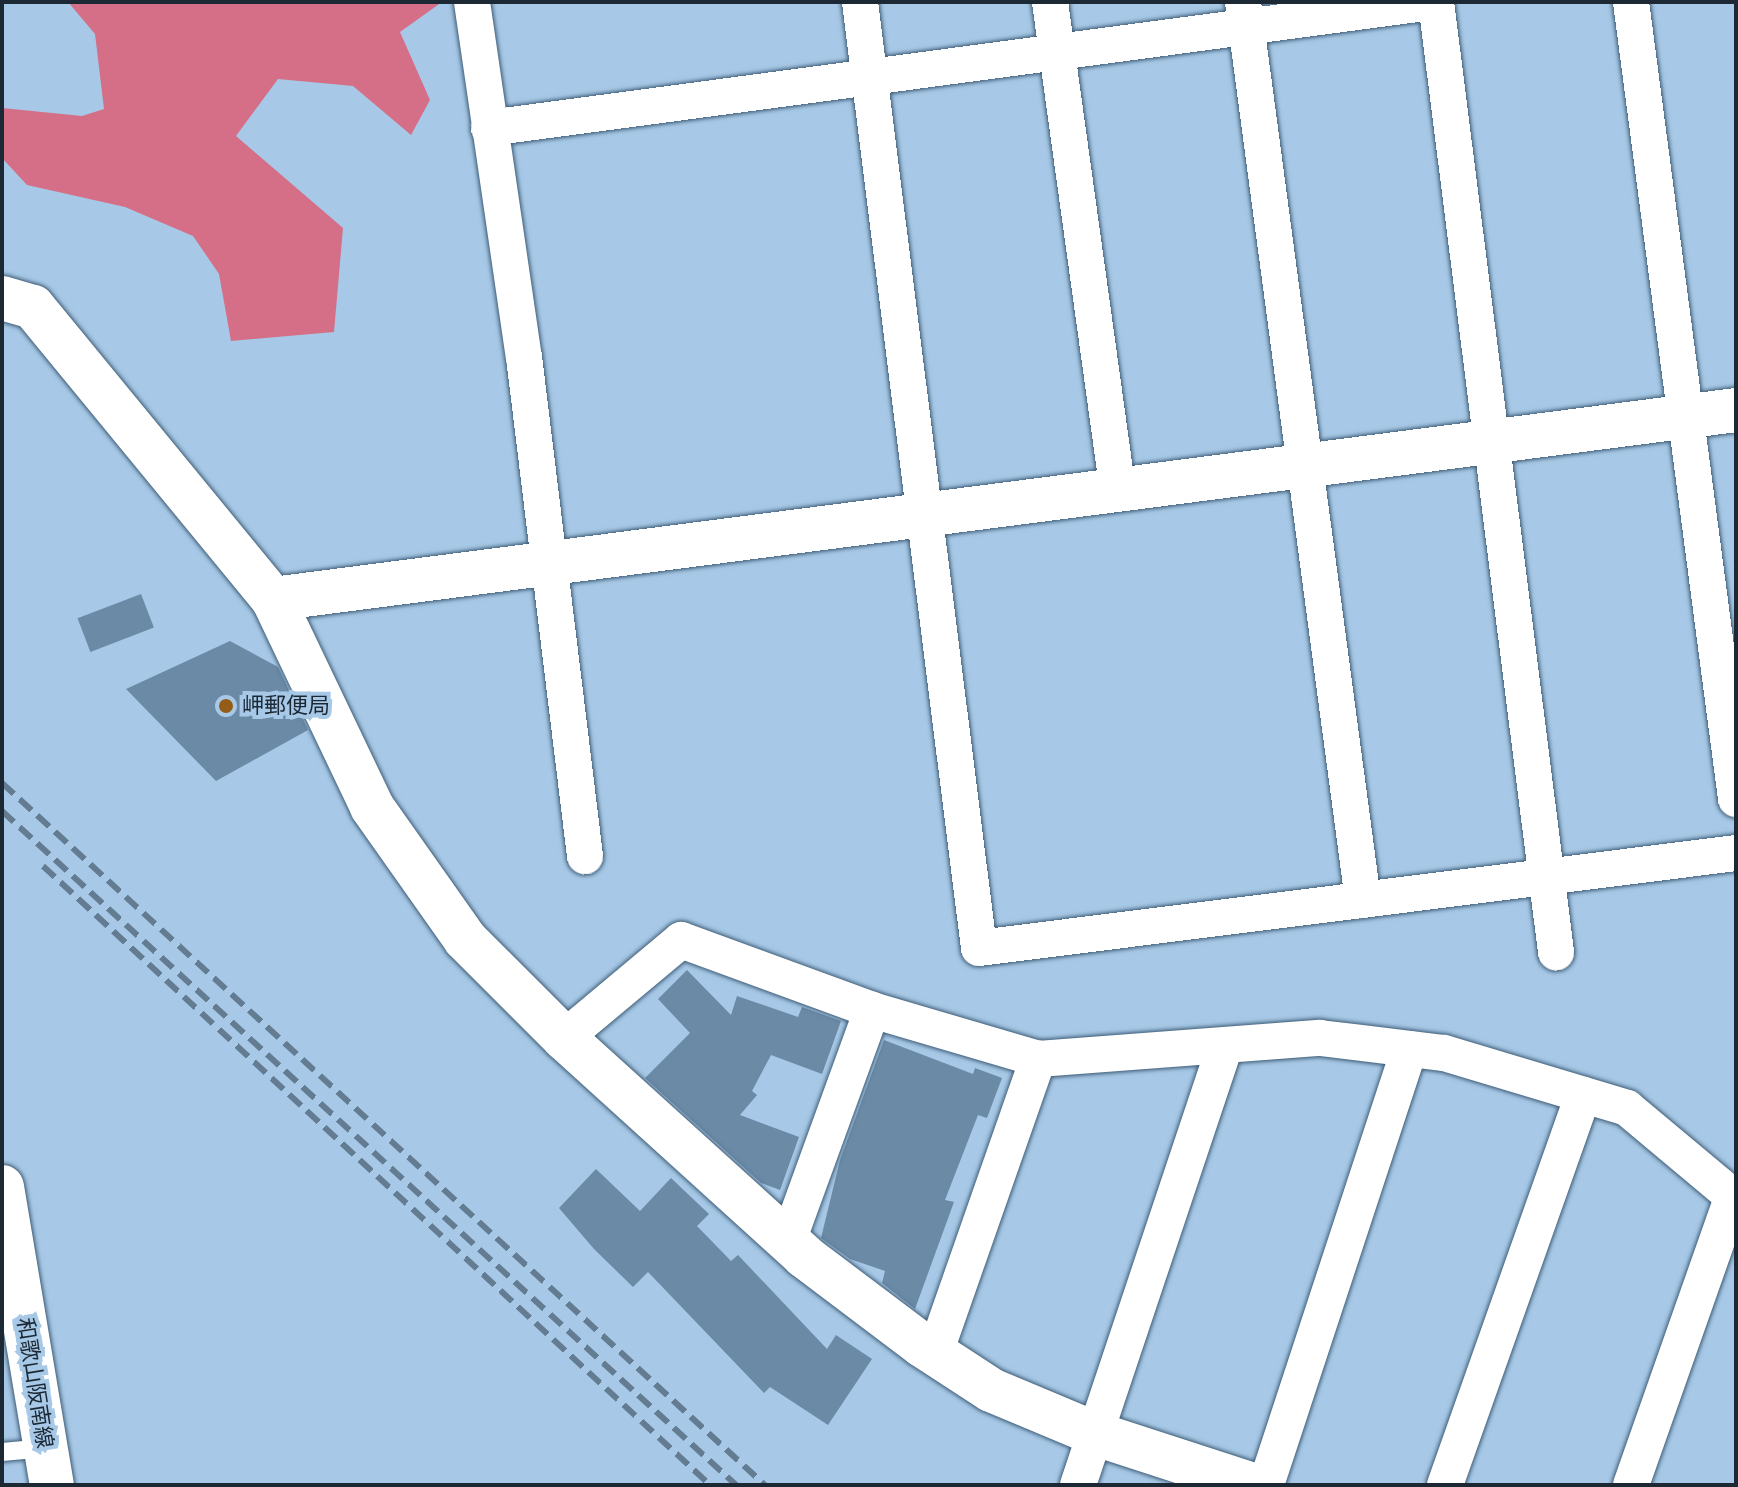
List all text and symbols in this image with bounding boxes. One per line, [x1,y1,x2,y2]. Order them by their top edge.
place label: 岬郵便局 [242,693,330,719]
marker: 岬郵便局 [217,697,235,715]
street label: 和歌山阪南線 [12,1316,58,1450]

